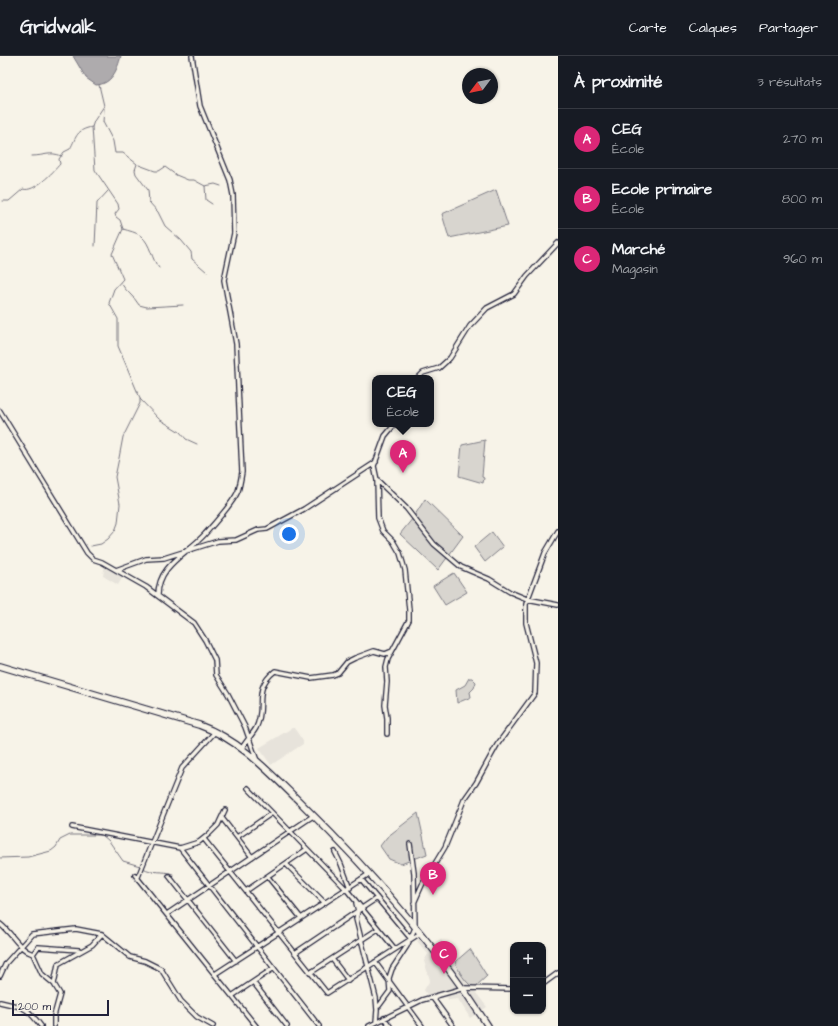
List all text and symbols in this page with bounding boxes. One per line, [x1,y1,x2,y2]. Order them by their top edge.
text: Gridwalk [20,14,96,41]
text: Carte [629,18,667,38]
text: Calques [689,18,737,38]
text: Partager [759,18,818,38]
north arrow [462,68,498,104]
text: À proximité [574,70,663,94]
text: 3 résultats [757,73,822,91]
text: CEG [612,119,642,140]
text: A [583,130,591,148]
text: 270 m [783,130,822,148]
text: École [612,140,644,158]
text: Ecole primaire [612,179,712,200]
text: B [582,190,592,208]
text: 800 m [782,190,822,208]
text: École [612,200,644,218]
text: Marché [612,239,665,260]
text: C [582,250,592,268]
text: 960 m [783,250,822,268]
text: Magasin [612,260,658,278]
popup [372,375,434,427]
text: CEG [387,382,417,403]
text: École [387,403,419,421]
pin: A [390,440,416,473]
your location [279,524,299,544]
pin: B [420,862,446,895]
pin: C [431,941,457,974]
map controls [510,942,546,1014]
button: + [510,942,546,978]
button: − [510,978,546,1014]
scale bar [12,998,109,1017]
text: 200 m [18,999,51,1014]

